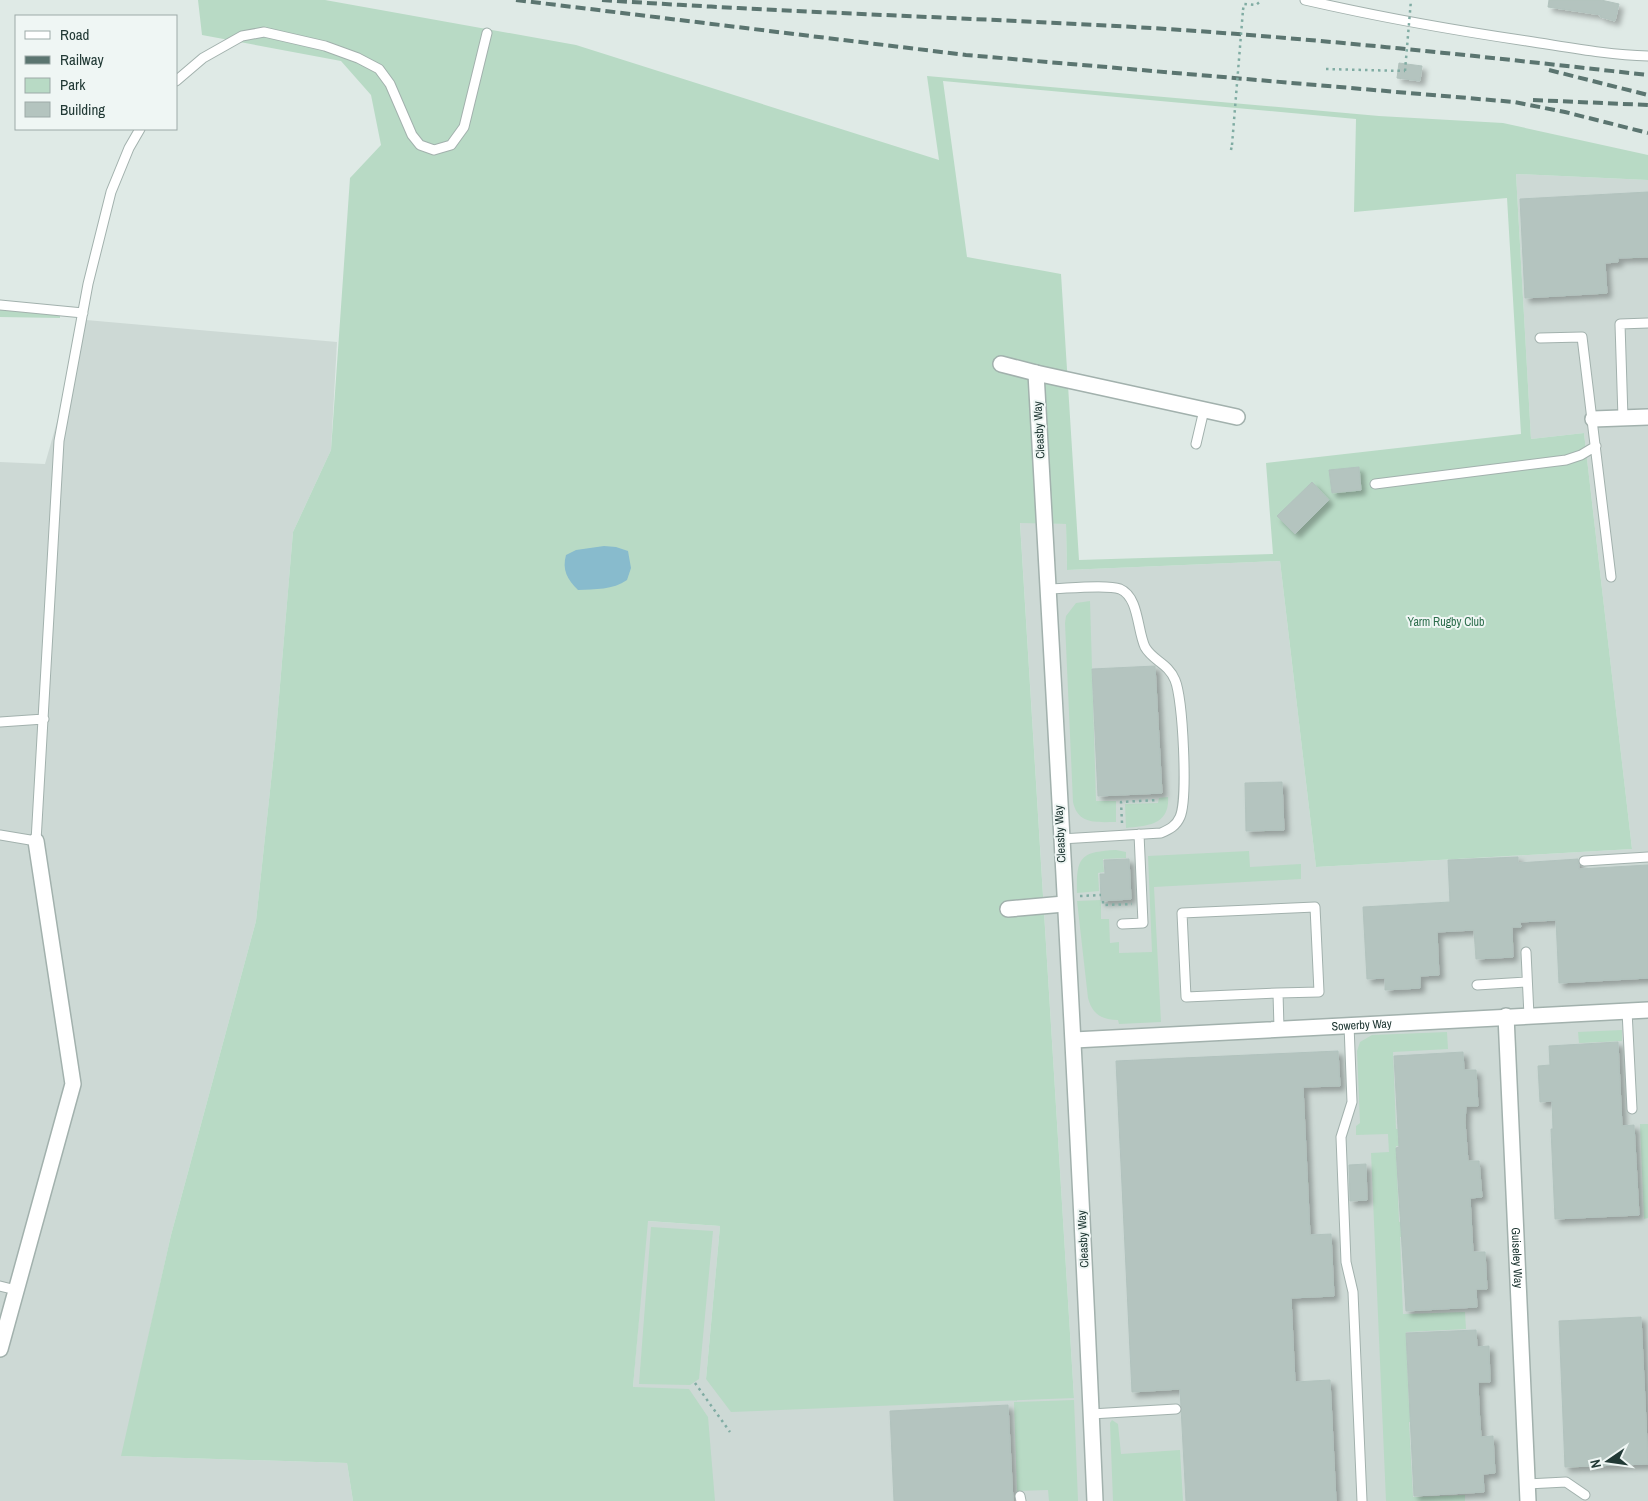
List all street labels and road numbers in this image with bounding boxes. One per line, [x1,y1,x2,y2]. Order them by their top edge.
street label: Cleasby Way [1029,401,1048,459]
street label: Cleasby Way [1050,805,1069,863]
street label: Sowerby Way [1331,1015,1392,1035]
street label: Cleasby Way [1073,1210,1092,1268]
street label: Guiseley Way [1508,1227,1526,1289]

